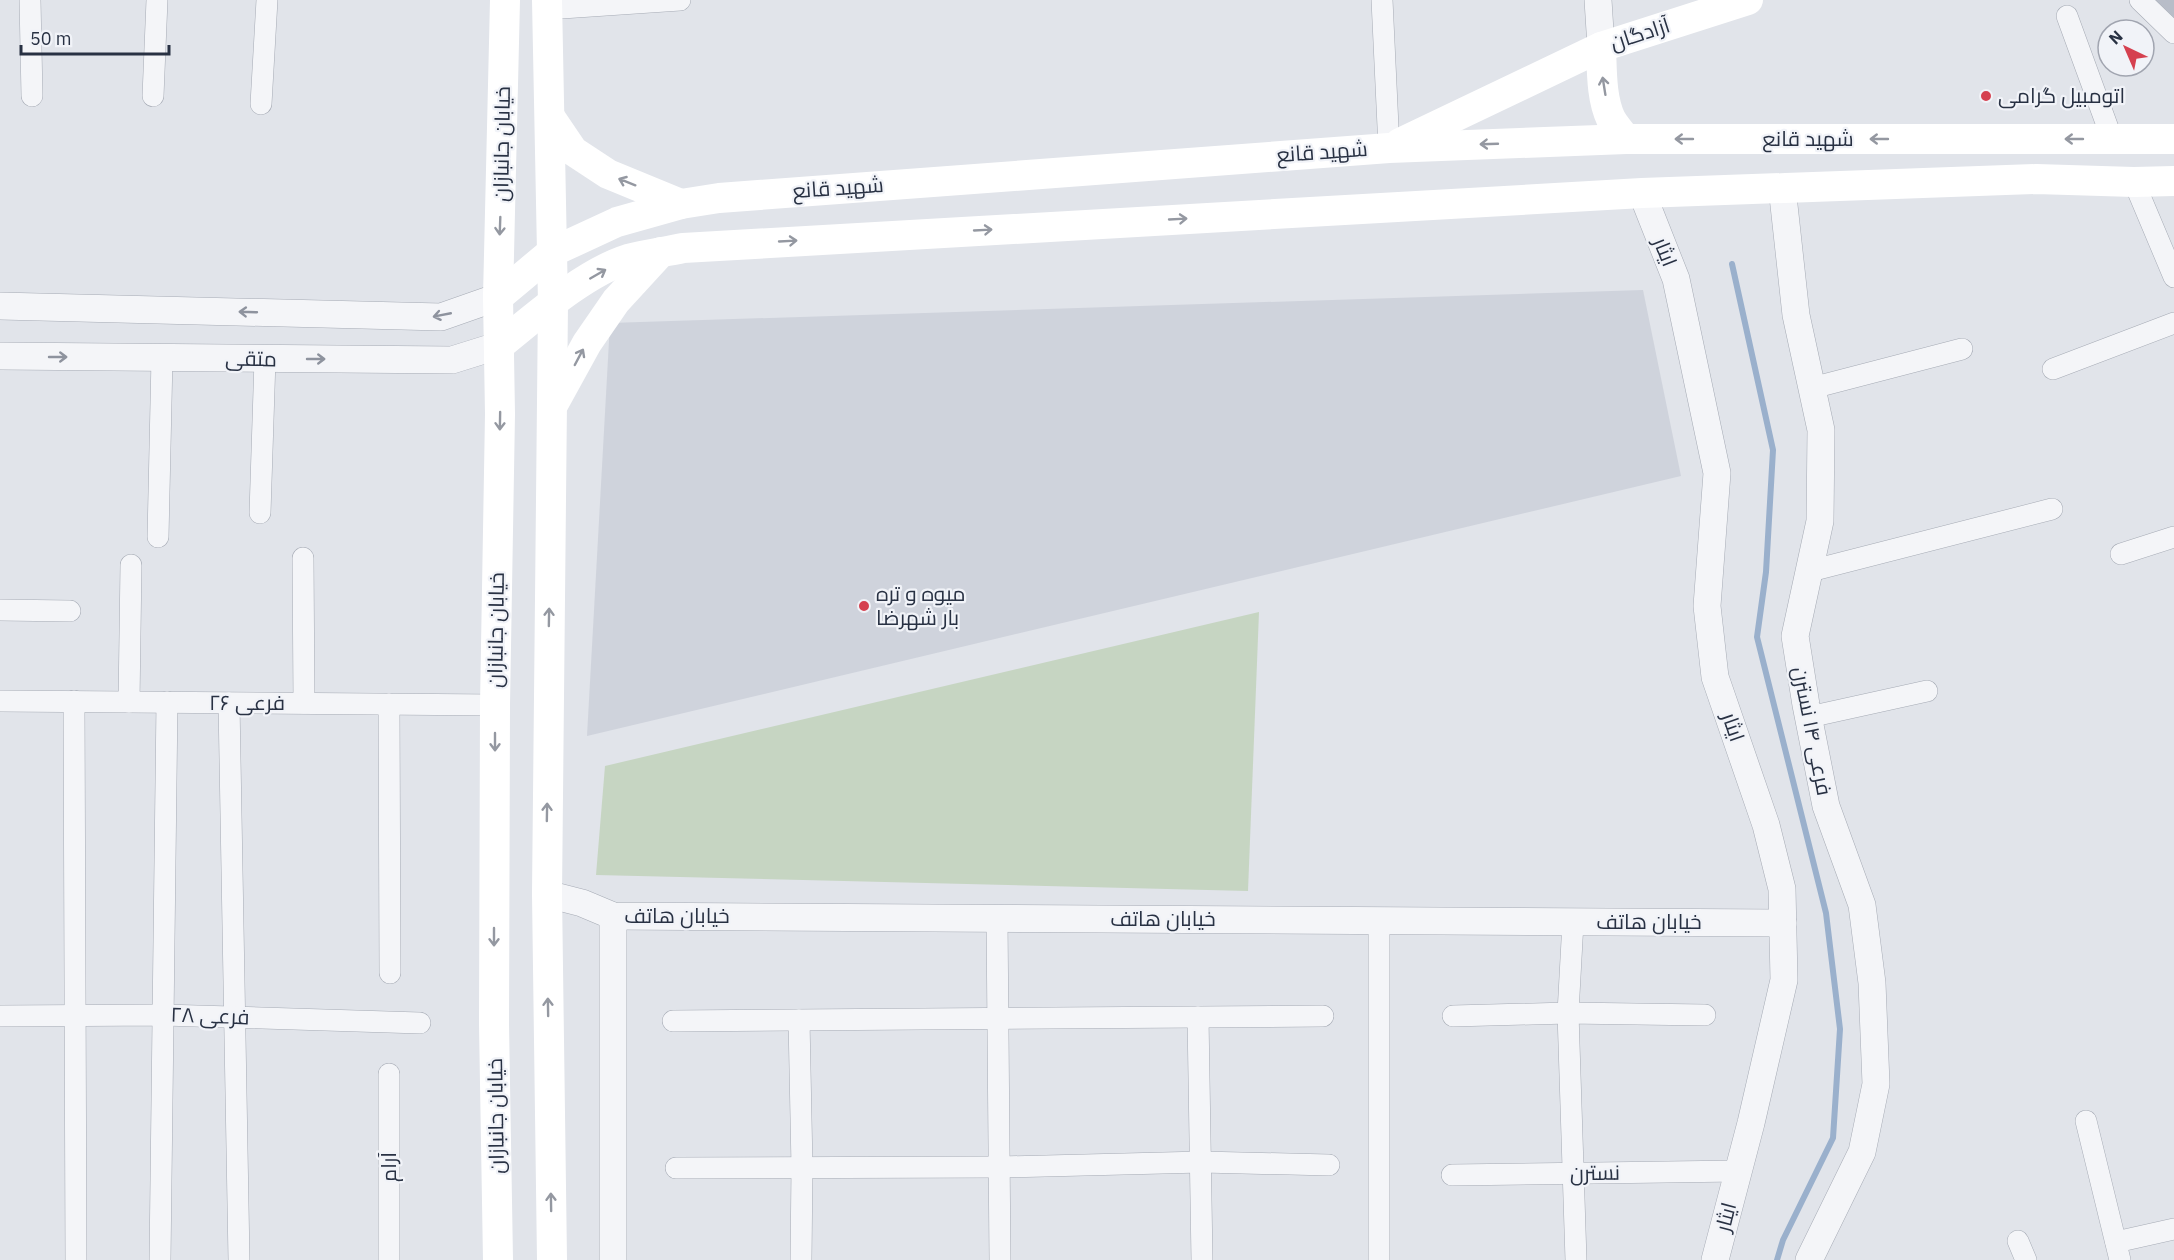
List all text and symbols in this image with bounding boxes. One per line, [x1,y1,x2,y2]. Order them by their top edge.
street label: آزادگان [1606,10,1674,56]
scale bar [21,18,170,56]
north arrow [2096,18,2156,78]
text: N [2104,26,2127,48]
text: 50 m [30,27,72,50]
one-way arrow [1598,77,1609,97]
place label: اتومبیل گرامی [1998,81,2125,109]
street label: خیابان جانبازان [486,86,516,202]
marker: اتومبیل گرامی [1979,89,1993,103]
street label: شهید قانع [1762,124,1854,153]
one-way arrow [1674,133,1694,145]
one-way arrow [1869,133,1889,145]
one-way arrow [2064,133,2084,145]
street label: شهید قانع [1275,134,1369,169]
one-way arrow [1479,138,1499,149]
street label: شهید قانع [791,170,885,205]
one-way arrow [618,176,636,187]
one-way arrow [1167,214,1187,225]
one-way arrow [495,216,506,236]
one-way arrow [972,225,992,236]
street label: ایثار [1647,232,1684,270]
one-way arrow [778,236,798,247]
one-way arrow [589,267,606,279]
one-way arrow [238,307,258,318]
one-way arrow [433,310,453,321]
street label: متقی [225,344,277,372]
one-way arrow [573,349,585,366]
one-way arrow [48,351,68,363]
one-way arrow [306,353,326,365]
one-way arrow [494,411,506,431]
street label: خیابان جانبازان [480,572,510,688]
place label: میوه و تره بار شهرضا [876,579,966,631]
marker: میوه و تره بار شهرضا [857,599,871,613]
one-way arrow [544,607,555,627]
street label: فرعی ۱۴ نسترن [1787,664,1839,798]
street label: فرعی ۲۶ [209,688,285,716]
street label: ایثار [1716,707,1752,745]
one-way arrow [489,732,501,752]
one-way arrow [542,802,553,822]
street label: خیابان هاتف [624,901,730,929]
street label: خیابان هاتف [1110,904,1216,932]
street label: خیابان هاتف [1596,907,1702,935]
one-way arrow [488,927,500,947]
one-way arrow [542,997,554,1017]
street label: فرعی ۲۸ [170,1000,250,1030]
street label: خیابان جانبازان [480,1058,510,1174]
street label: آرام [374,1152,403,1182]
street label: نسترن [1570,1158,1620,1186]
one-way arrow [545,1192,557,1212]
street label: ایثار [1707,1199,1742,1235]

